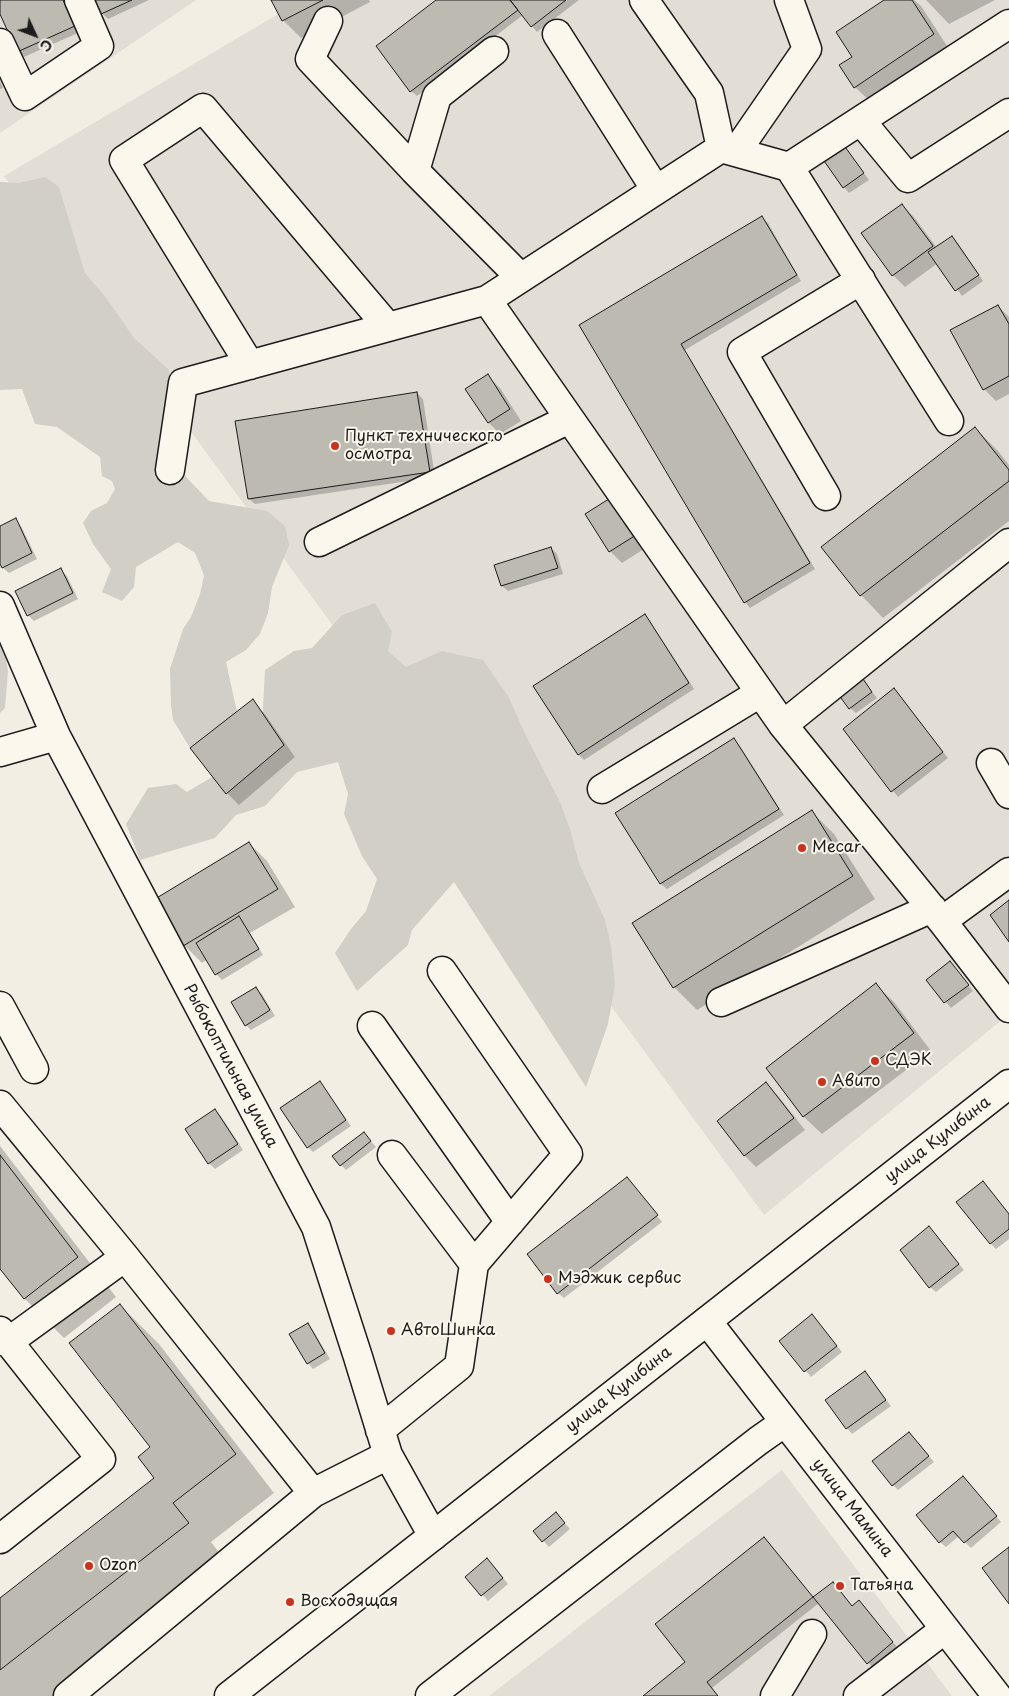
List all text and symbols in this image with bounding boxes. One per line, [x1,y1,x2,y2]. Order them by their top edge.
north arrow [10,10,60,60]
text: С [35,35,58,57]
place label: Пункт технического осмотра [345,427,503,465]
marker: Пункт технического осмотра [329,440,341,452]
place label: Mecar [812,838,861,858]
marker: Mecar [796,842,808,854]
street label: Рыбокоптильная улица [179,981,281,1151]
place label: СДЭК [885,1051,932,1071]
marker: СДЭК [869,1055,881,1067]
place label: Авито [832,1072,880,1092]
marker: Авито [816,1076,828,1088]
street label: улица Кулибина [881,1093,995,1187]
place label: Мэджик сервис [558,1269,681,1289]
marker: Мэджик сервис [542,1273,554,1285]
place label: АвтоШинка [401,1321,495,1341]
marker: АвтоШинка [385,1325,397,1337]
street label: улица Кулибина [562,1343,676,1437]
street label: улица Мамина [808,1455,896,1561]
place label: Ozon [99,1556,137,1576]
marker: Ozon [83,1560,95,1572]
place label: Татьяна [850,1576,913,1596]
marker: Татьяна [834,1580,846,1592]
place label: Восходящая [300,1592,398,1612]
marker: Восходящая [284,1596,296,1608]

